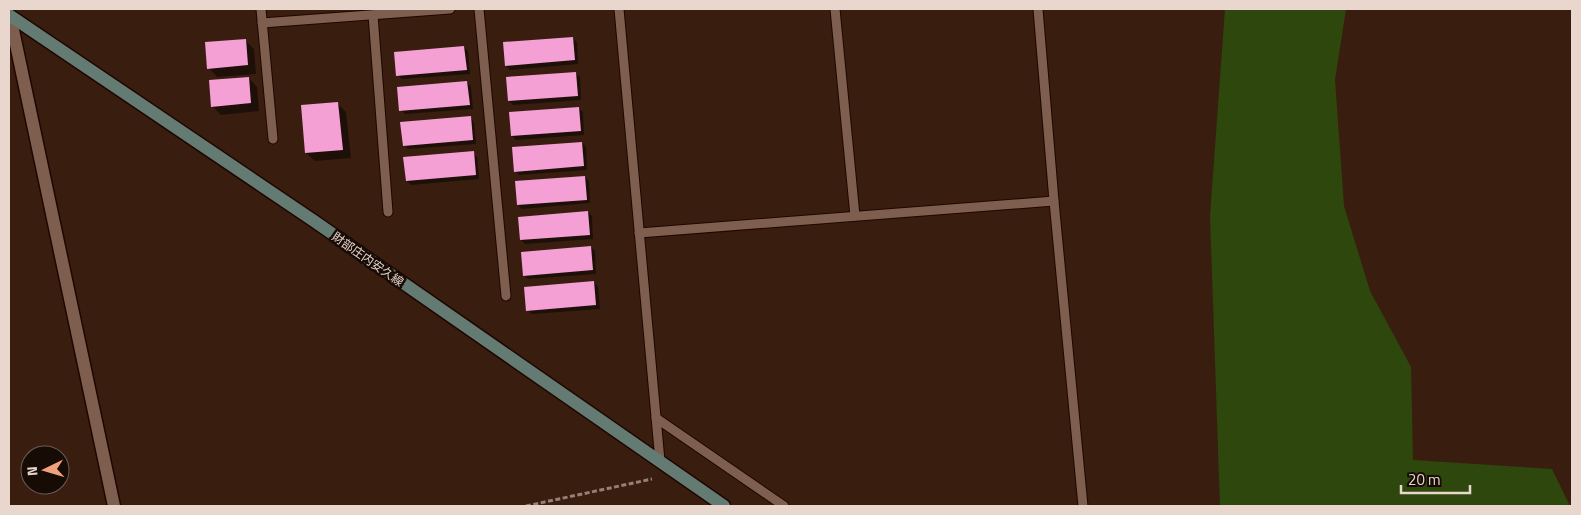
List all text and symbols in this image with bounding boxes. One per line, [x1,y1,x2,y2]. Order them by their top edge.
street label: 財部庄内安久線 [328,227,408,291]
north arrow [20,445,70,495]
scale bar [1401,462,1470,494]
text: N [21,465,42,477]
text: 20 m [1408,468,1441,491]

